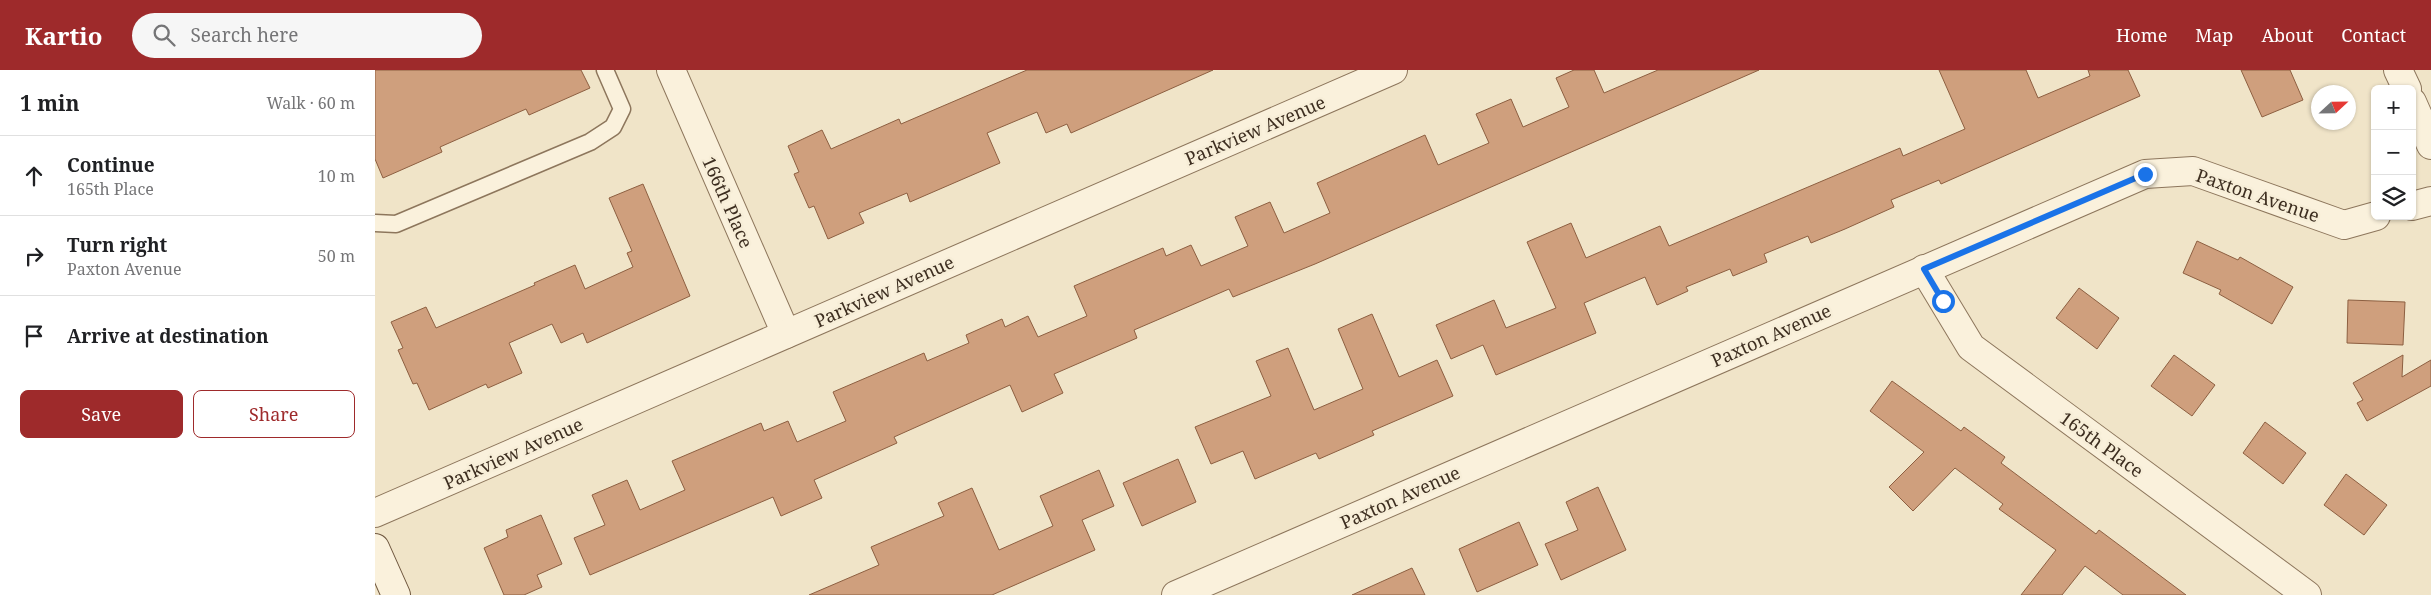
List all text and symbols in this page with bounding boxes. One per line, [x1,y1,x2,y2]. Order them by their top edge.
search box [132,13,482,58]
text: Kartio [25,19,102,52]
icon: search [150,21,178,49]
text: Search here [190,22,298,48]
text: Home [2116,23,2167,47]
text: Map [2195,23,2233,47]
text: About [2261,23,2313,47]
text: Contact [2341,23,2406,47]
north arrow [2311,85,2356,130]
map controls [2371,85,2416,220]
button: + [2371,85,2416,130]
text: 1 min [20,89,79,117]
street label: Parkview Avenue [1181,90,1329,170]
text: Walk · 60 m [267,92,355,114]
button: − [2371,130,2416,175]
text: Continue [67,152,155,178]
street label: 166th Place [697,152,759,252]
icon: ahead [20,162,48,190]
route end [2134,163,2157,186]
street label: Paxton Avenue [2193,163,2323,227]
text: 10 m [318,165,355,187]
button: layers [2371,175,2416,220]
text: 165th Place [67,178,154,200]
text: Turn right [67,232,167,258]
icon: right [20,242,48,270]
text: 50 m [318,245,355,267]
street label: Parkview Avenue [810,249,958,333]
text: Paxton Avenue [67,258,181,280]
route start [1932,290,1955,313]
street label: Paxton Avenue [1707,298,1835,372]
icon: arrive [20,322,48,350]
text: Arrive at destination [67,323,269,349]
button: Save [20,390,183,438]
button: Share [193,390,355,438]
street label: 165th Place [2055,406,2149,482]
street label: Parkview Avenue [439,411,587,495]
street label: Paxton Avenue [1336,460,1464,534]

